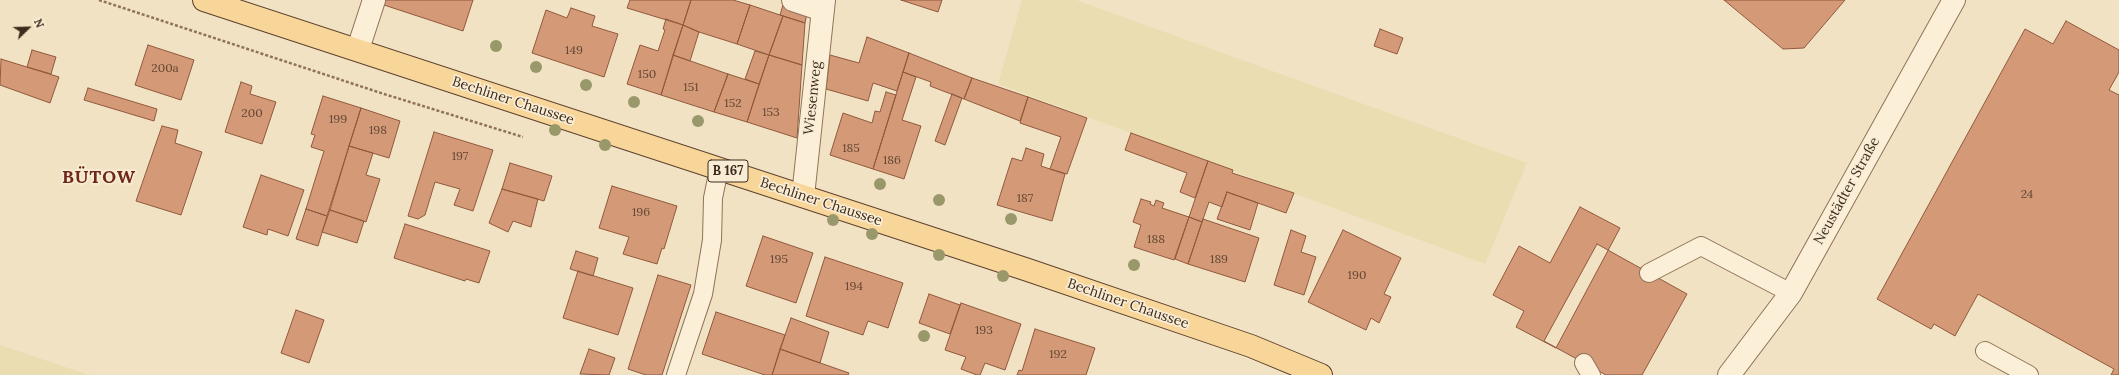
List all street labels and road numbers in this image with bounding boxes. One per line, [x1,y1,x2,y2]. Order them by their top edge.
street label: Wiesenweg [801,60,825,136]
street label: Bechliner Chaussee [450,73,576,129]
street label: Neustädter Straße [1811,134,1883,248]
road number: B 167 [708,160,748,182]
street label: Bechliner Chaussee [758,174,884,230]
street label: Bechliner Chaussee [1065,275,1191,333]

